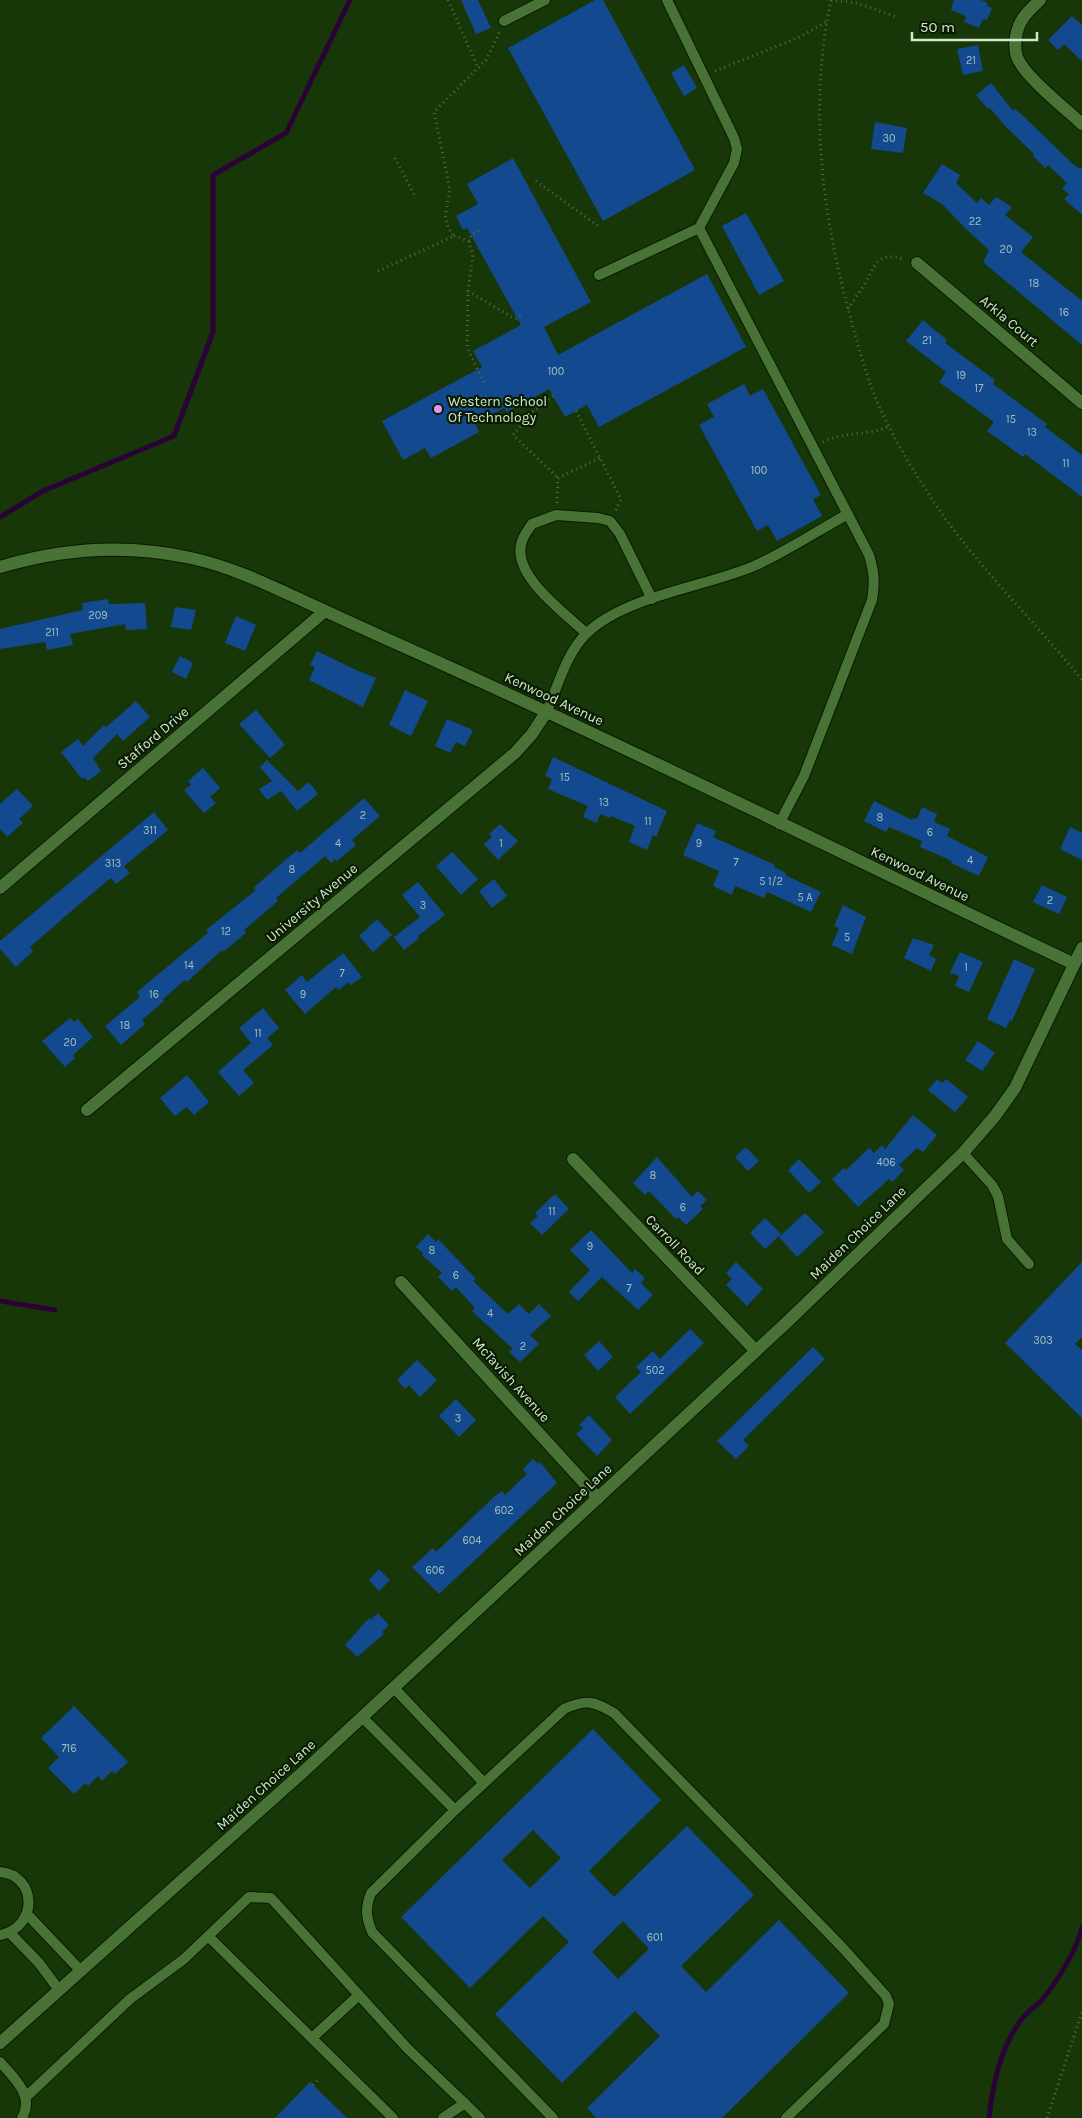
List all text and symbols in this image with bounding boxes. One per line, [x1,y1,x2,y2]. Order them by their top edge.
scale bar [912,10,1037,42]
text: 50 m [920,18,955,36]
house number: 21 [966,54,976,67]
house number: 30 [882,132,896,145]
house number: 22 [969,215,981,228]
house number: 20 [1000,243,1012,256]
house number: 18 [1029,277,1039,290]
street label: Arkla Court [976,292,1042,350]
house number: 16 [1059,306,1069,319]
house number: 21 [922,334,932,347]
house number: 100 [548,365,564,378]
house number: 19 [956,369,966,382]
house number: 17 [975,382,983,395]
place label: Western School Of Technology [448,393,547,426]
marker: Western School Of Technology [432,403,444,415]
house number: 15 [1006,413,1016,426]
house number: 13 [1027,426,1037,439]
house number: 11 [1062,457,1070,470]
house number: 100 [751,464,767,477]
house number: 209 [88,609,108,622]
house number: 211 [45,626,59,639]
street label: Kenwood Avenue [502,669,606,729]
street label: Stafford Drive [114,703,192,773]
house number: 15 [560,771,570,784]
house number: 13 [599,796,609,809]
house number: 2 [360,809,366,822]
house number: 8 [877,811,884,824]
house number: 11 [644,815,652,828]
house number: 311 [143,824,157,837]
house number: 6 [927,826,933,839]
house number: 4 [335,837,341,850]
house number: 1 [499,837,503,850]
house number: 9 [696,837,702,850]
street label: Kenwood Avenue [868,843,972,905]
house number: 4 [967,854,973,867]
house number: 7 [733,856,739,869]
house number: 313 [105,857,121,870]
street label: University Avenue [263,860,361,946]
house number: 8 [289,863,296,876]
house number: 5 1/2 [759,875,783,888]
house number: 5 A [797,891,813,904]
house number: 2 [1047,894,1053,907]
house number: 3 [420,899,426,912]
house number: 12 [221,925,231,938]
house number: 5 [844,931,850,944]
house number: 14 [184,959,194,972]
house number: 1 [964,961,968,974]
house number: 7 [339,967,345,980]
house number: 16 [149,988,159,1001]
house number: 9 [300,988,306,1001]
house number: 18 [120,1019,130,1032]
house number: 11 [254,1027,262,1040]
house number: 20 [64,1036,76,1049]
house number: 406 [877,1156,895,1169]
house number: 8 [650,1169,657,1182]
street label: Maiden Choice Lane [806,1183,910,1283]
house number: 6 [680,1201,686,1214]
house number: 11 [548,1205,556,1218]
street label: Carroll Road [642,1211,708,1279]
house number: 9 [587,1240,593,1253]
house number: 8 [429,1244,436,1257]
house number: 6 [453,1269,459,1282]
house number: 7 [626,1282,632,1295]
house number: 4 [487,1307,493,1320]
street label: McTavish Avenue [469,1334,553,1426]
house number: 303 [1033,1334,1053,1347]
house number: 2 [520,1340,526,1353]
house number: 502 [645,1364,665,1377]
house number: 3 [455,1412,461,1425]
street label: Maiden Choice Lane [511,1460,615,1560]
house number: 602 [494,1504,514,1517]
house number: 604 [463,1534,481,1547]
house number: 606 [425,1564,445,1577]
street label: Maiden Choice Lane [213,1736,319,1834]
house number: 716 [61,1742,77,1755]
house number: 601 [647,1931,663,1944]

